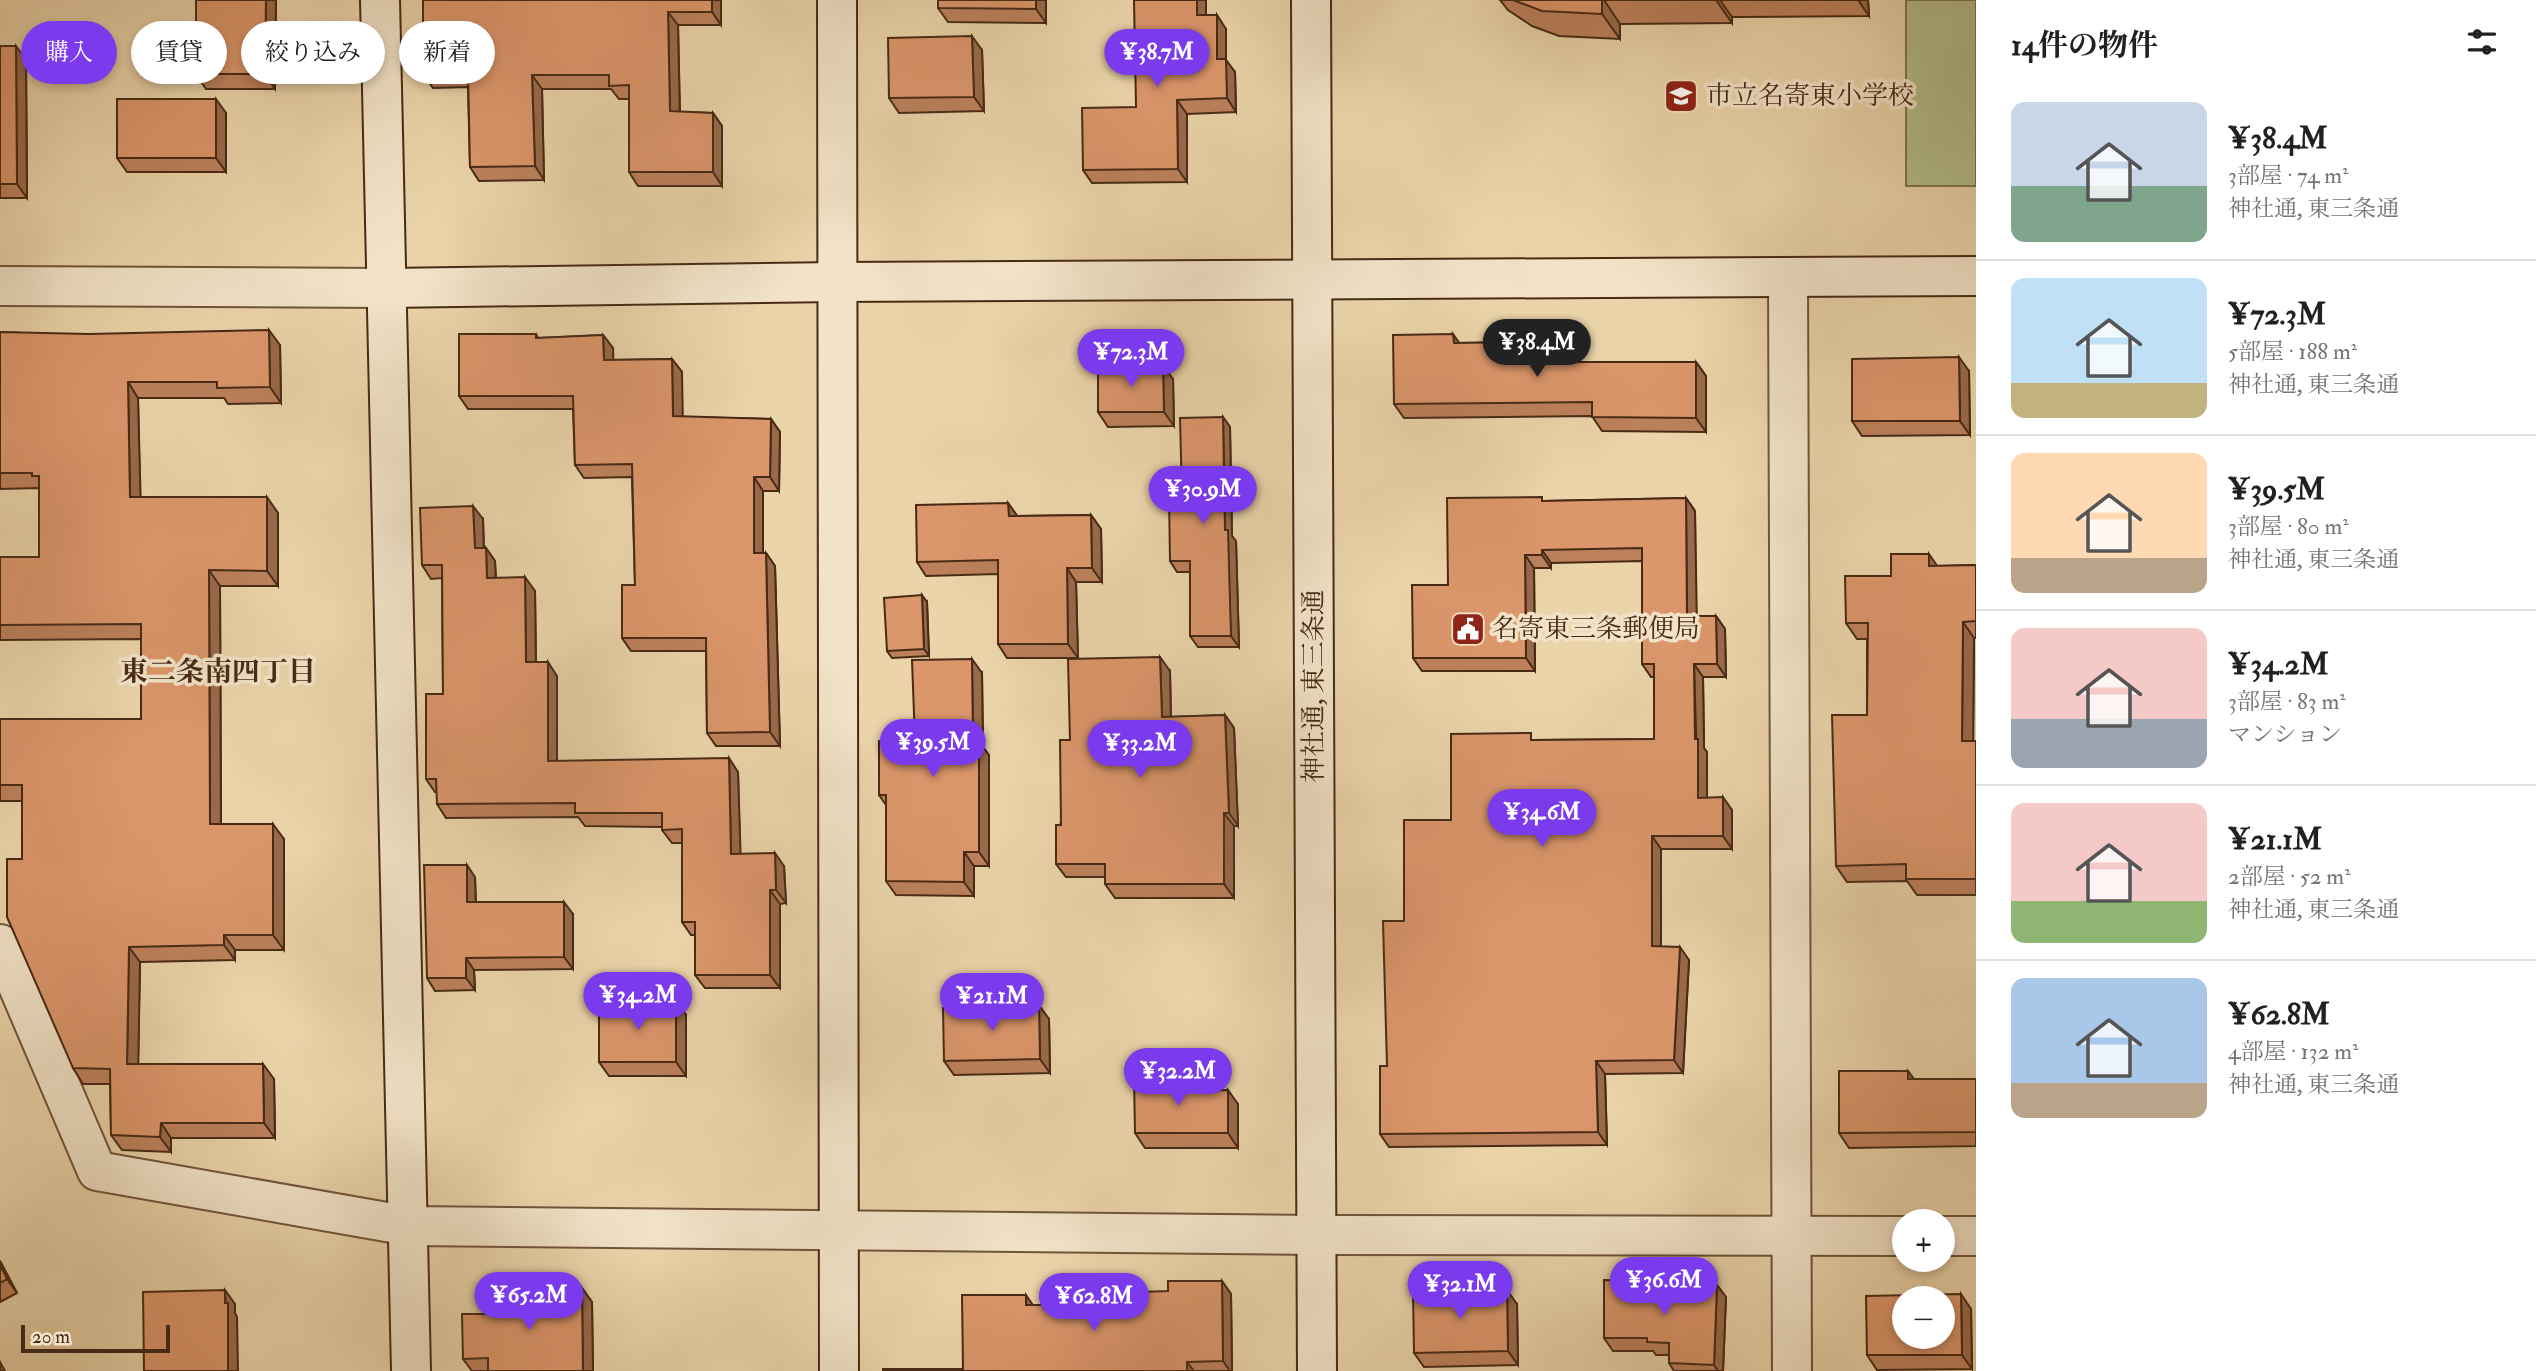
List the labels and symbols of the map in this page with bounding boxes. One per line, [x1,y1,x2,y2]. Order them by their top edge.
pin: ¥38.7M [1100,29,1214,89]
school or university icon: 市立名寄東小学校 [1662,77,1700,115]
place label: 市立名寄東小学校 [1706,80,1914,112]
pin: ¥38.4M [1480,320,1594,379]
pin: ¥72.3M [1074,330,1188,389]
pin: ¥30.9M [1146,466,1260,526]
street label: 神社通, 東三条通 [1298,589,1330,783]
public building icon: 名寄東三条郵便局 [1449,610,1487,648]
place label: 名寄東三条郵便局 [1492,613,1700,645]
district label: 東二条南四丁目 [120,655,316,690]
pin: ¥39.5M [876,720,990,779]
pin: ¥33.2M [1083,720,1197,780]
pin: ¥34.6M [1485,790,1599,849]
pin: ¥34.2M [581,972,695,1032]
pin: ¥21.1M [935,974,1049,1033]
pin: ¥32.2M [1121,1048,1235,1108]
pin: ¥36.6M [1607,1258,1721,1317]
pin: ¥32.1M [1403,1262,1517,1321]
pin: ¥65.2M [472,1272,586,1332]
pin: ¥62.8M [1037,1274,1151,1333]
scale bar [21,1322,170,1354]

